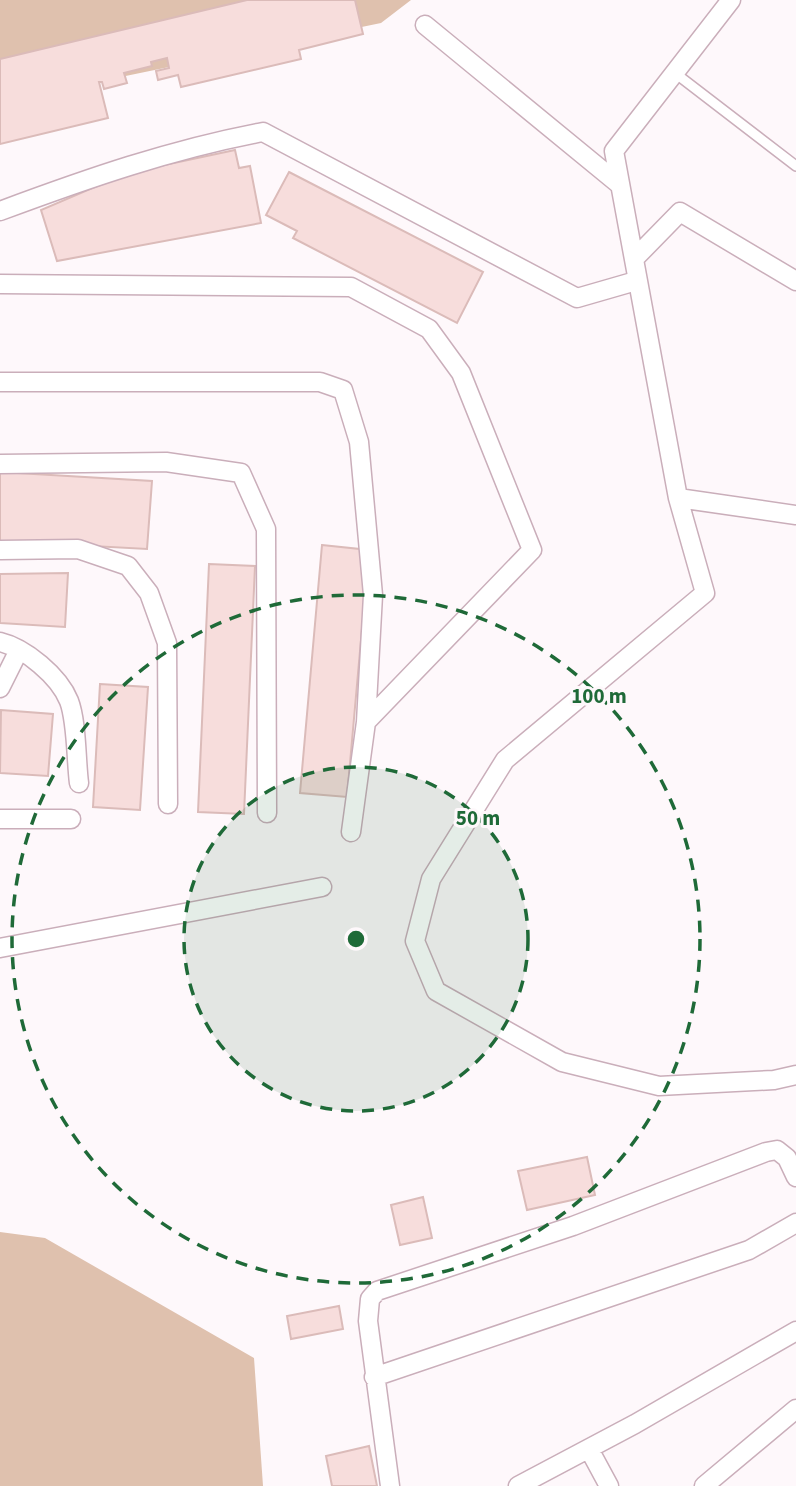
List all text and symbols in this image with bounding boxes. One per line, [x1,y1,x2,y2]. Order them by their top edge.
text: 100 m [571,681,627,711]
text: 50 m [456,803,500,833]
centre of rings [344,927,368,951]

